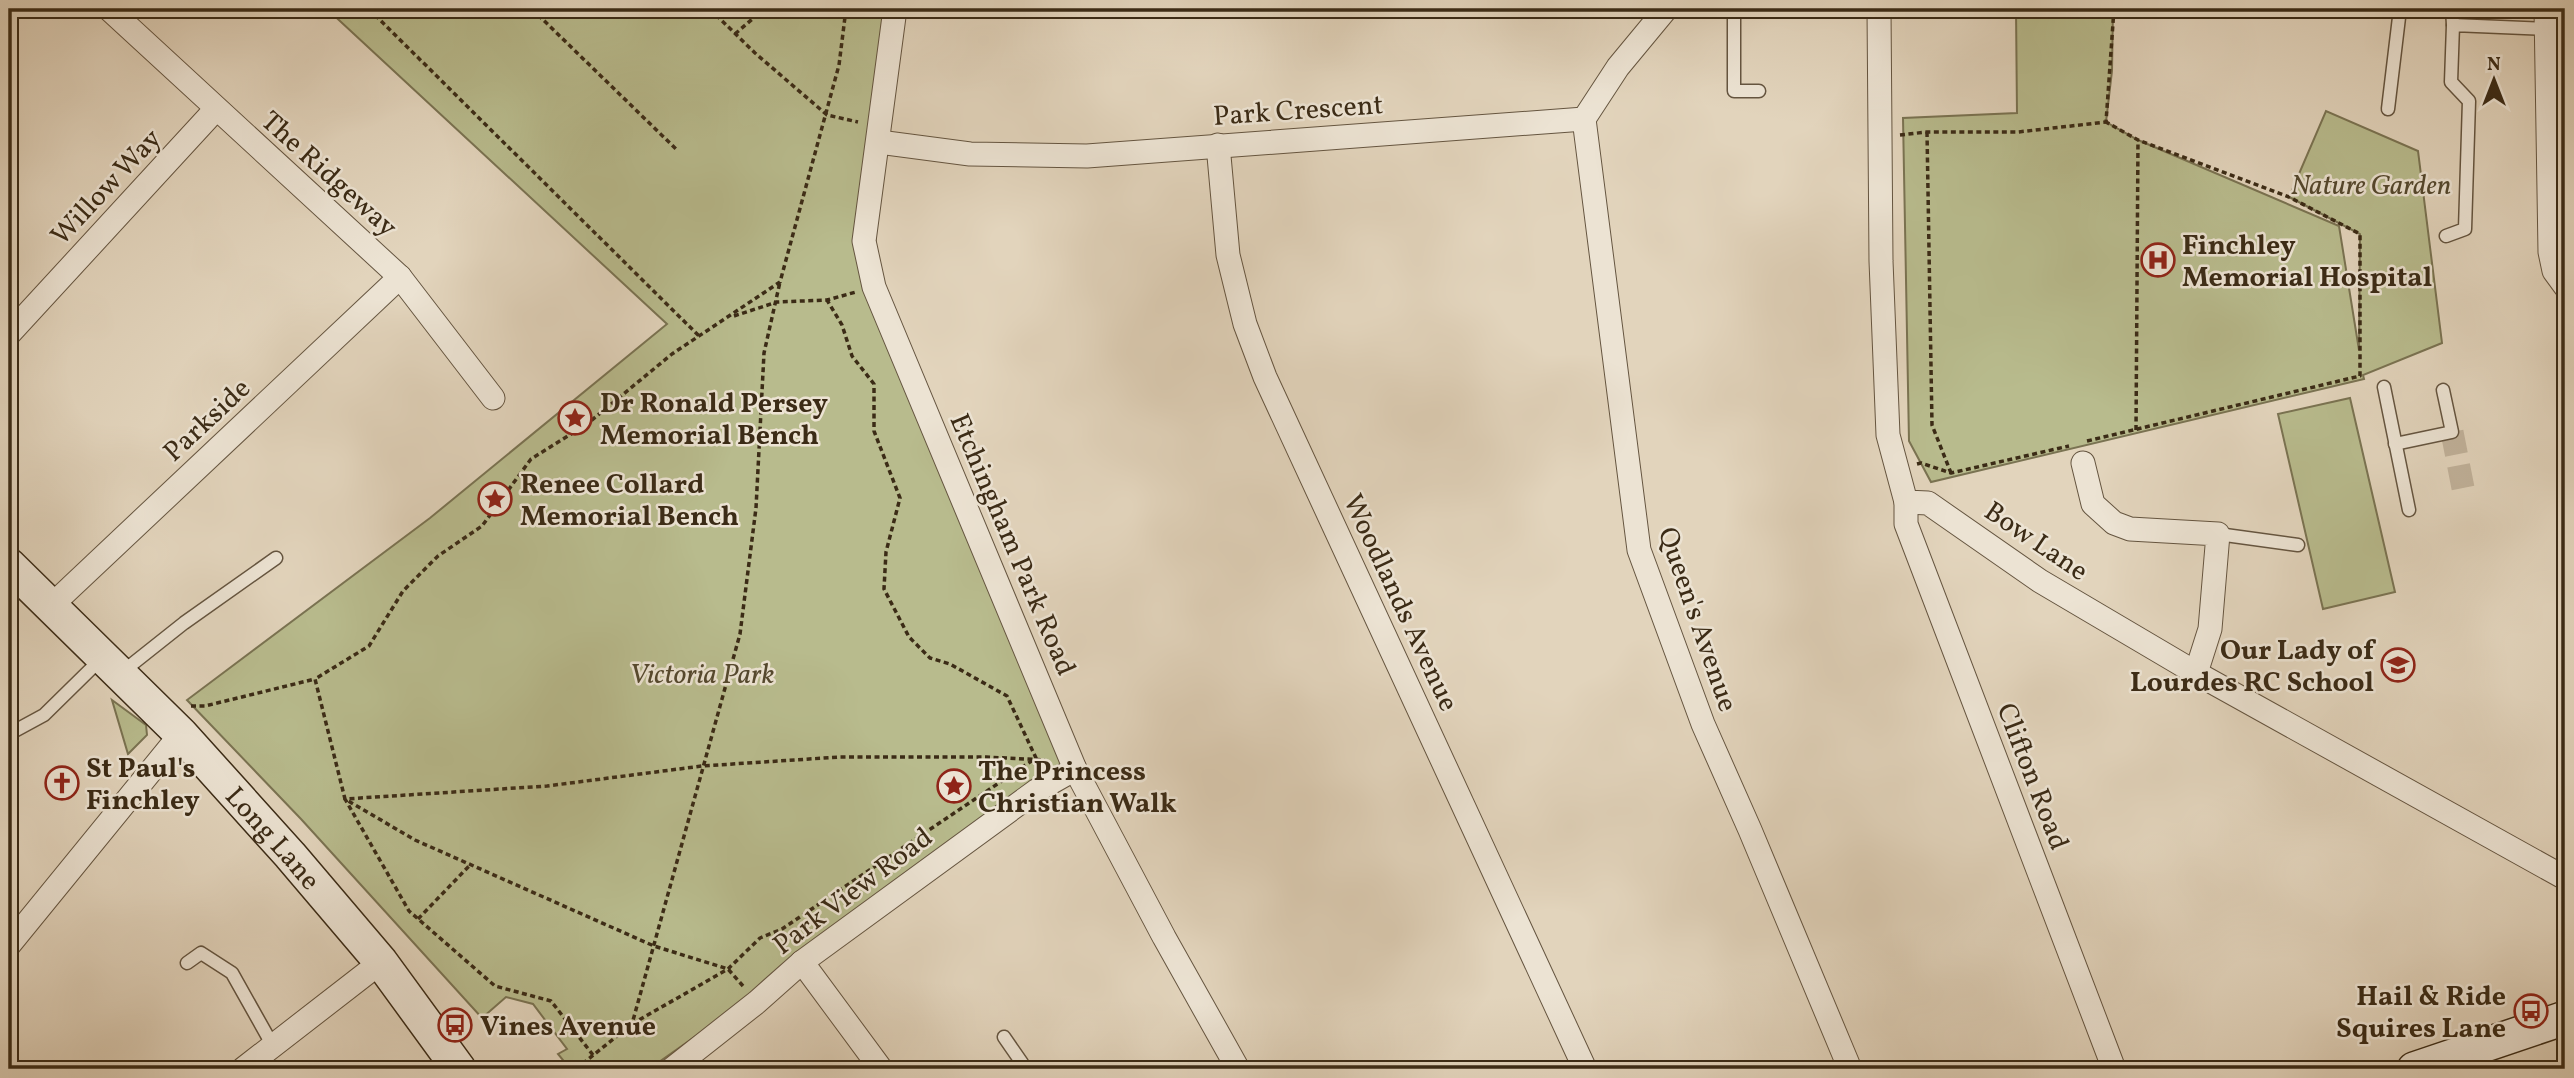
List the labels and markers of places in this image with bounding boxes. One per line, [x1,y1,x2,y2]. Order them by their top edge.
place label: Finchley Memorial Hospital [2182,227,2432,298]
hospital icon: Finchley Memorial Hospital [2139,241,2177,279]
place label: Dr Ronald Persey Memorial Bench [600,385,828,456]
place icon: Dr Ronald Persey Memorial Bench [556,399,594,437]
place label: Renee Collard Memorial Bench [520,466,739,537]
place icon: Renee Collard Memorial Bench [476,480,514,518]
place label: Our Lady of Lourdes RC School [2130,632,2376,703]
school or university icon: Our Lady of Lourdes RC School [2379,646,2417,684]
place label: St Paul's Finchley [86,750,200,821]
place label: The Princess Christian Walk [978,753,1177,824]
church icon: St Paul's Finchley [43,764,81,802]
place icon: The Princess Christian Walk [935,767,973,805]
place label: Hail & Ride Squires Lane [2336,978,2506,1049]
bus stop icon: Hail & Ride Squires Lane [2512,992,2550,1030]
bus stop icon: Vines Avenue [436,1006,474,1044]
place label: Vines Avenue [480,1008,656,1047]

